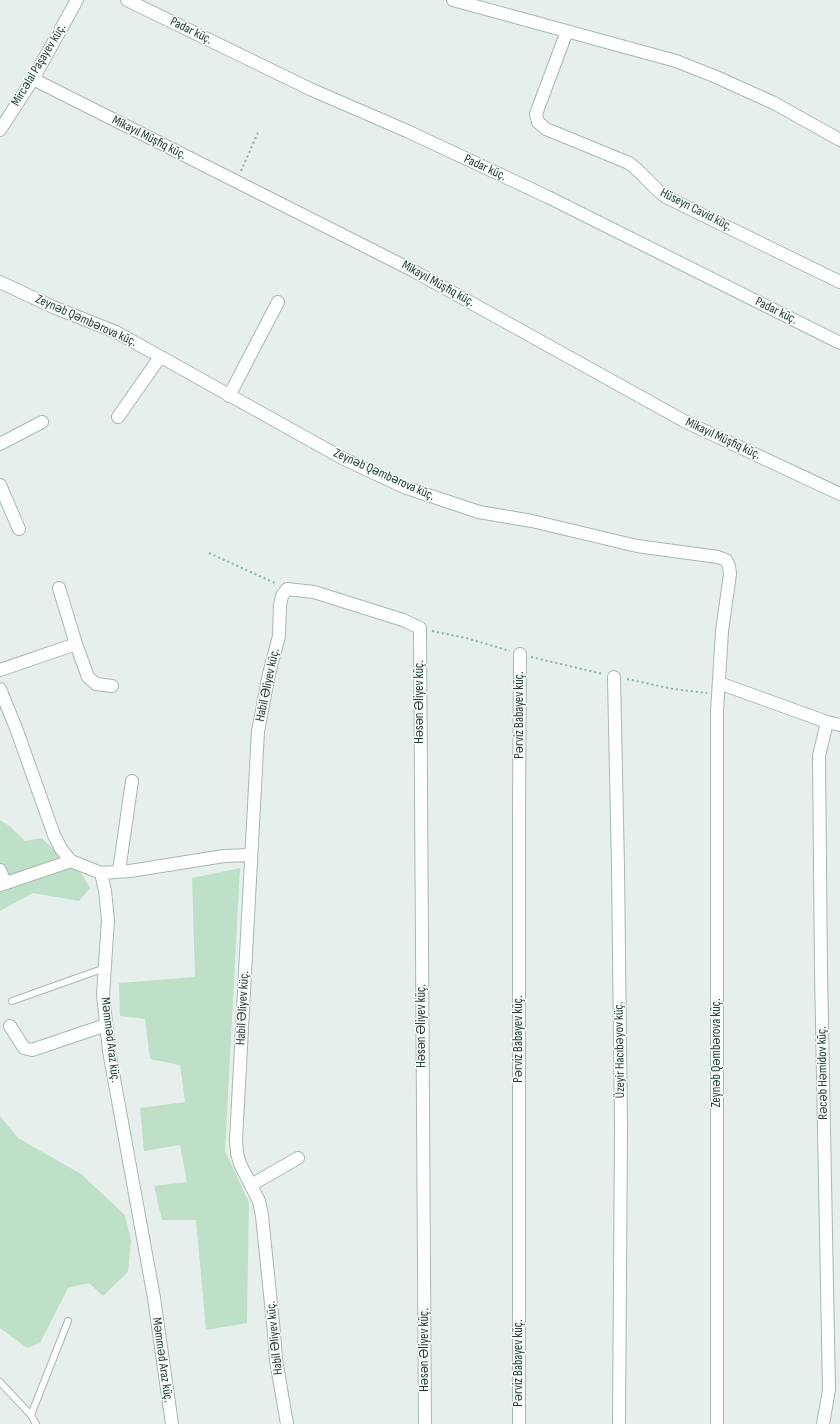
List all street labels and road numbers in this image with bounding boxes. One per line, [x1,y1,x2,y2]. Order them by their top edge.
street label: Padar küç. [167,14,215,48]
street label: Mircəlal Paşayev küç. [8,21,70,109]
street label: Mikayıl Müşfiq küç. [109,113,189,163]
street label: Padar küç. [461,151,509,185]
street label: Hüseyn Cavid küç. [657,185,735,235]
street label: Mikayıl Müşfiq küç. [399,257,477,311]
street label: Zeynəb Qəmbərova küç. [33,292,139,350]
street label: Padar küç. [752,294,800,328]
street label: Mikayıl Müşfiq küç. [683,415,763,463]
street label: Zeynəb Qəmbərova küç. [331,446,437,504]
street label: Habil Əliyev küç. [253,647,283,723]
street label: Həsən Əliyev küç. [412,660,428,744]
street label: Pərviz Babayev küç. [512,671,528,759]
street label: Habil Əliyev küç. [233,971,253,1045]
street label: Həsən Əliyev küç. [414,984,430,1068]
street label: Pərviz Babayev küç. [511,995,527,1083]
street label: Məmməd Araz küç. [97,996,123,1084]
street label: Zeynəb Qəmbərova küç. [709,998,725,1108]
street label: Üzeyir Hacıbəyov küç. [611,1002,629,1098]
street label: Rəcəb Həmidov küç. [814,1026,832,1120]
street label: Habil Əliyev küç. [263,1300,287,1376]
street label: Həsən Əliyev küç. [417,1308,433,1392]
street label: Məmməd Araz küç. [148,1316,176,1404]
street label: Pərviz Babayev küç. [511,1319,527,1407]

